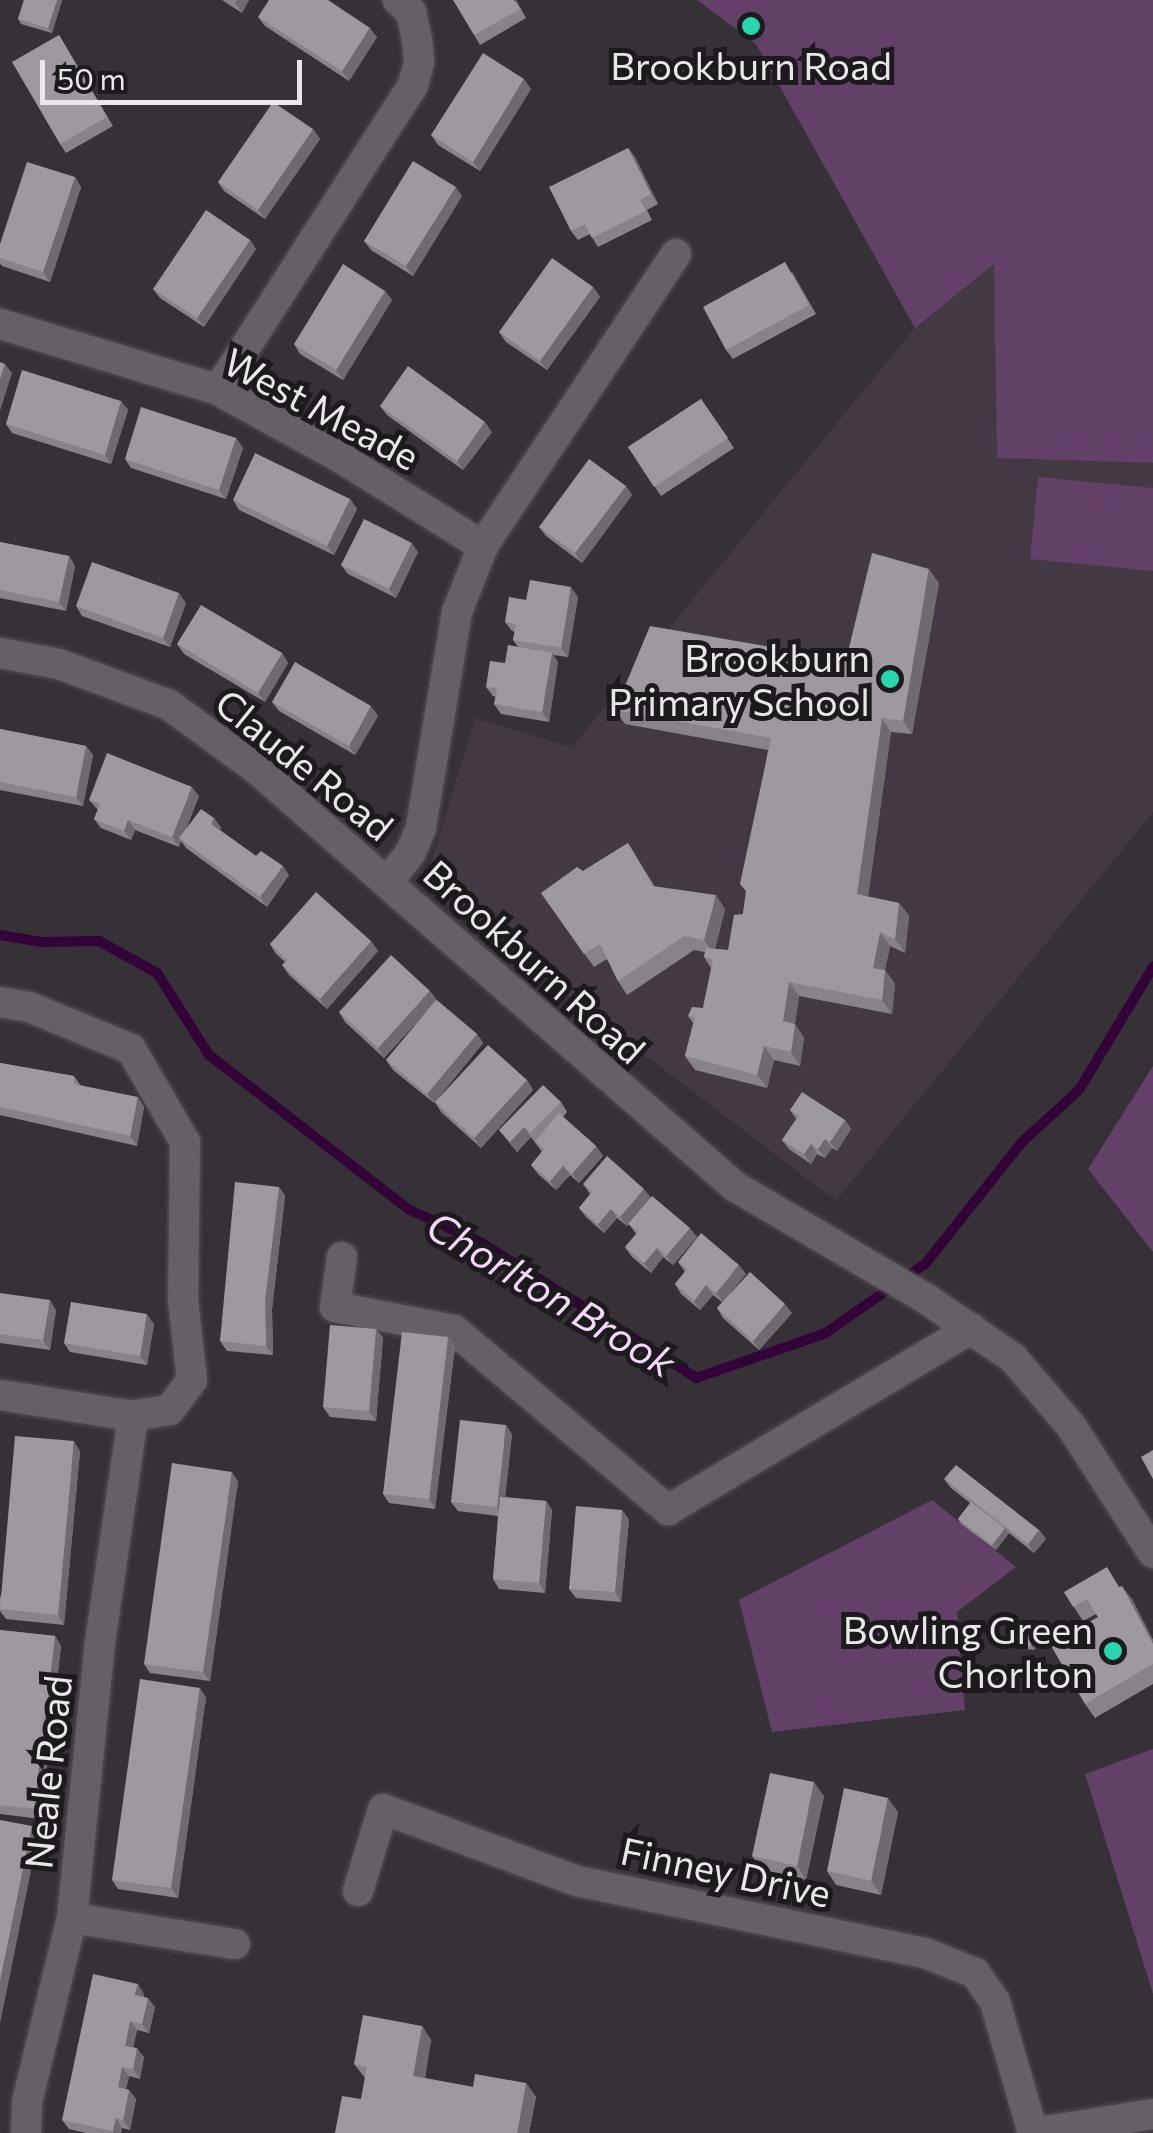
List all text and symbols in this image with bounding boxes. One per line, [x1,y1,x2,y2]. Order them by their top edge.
marker: Brookburn Road [740,15,762,37]
scale bar [45,40,308,102]
place label: Brookburn Road [610,42,892,88]
text: 50 m [57,59,126,96]
street label: West Meade [217,338,427,478]
place label: Brookburn Primary School [608,634,870,724]
marker: Brookburn Primary School [879,668,901,690]
street label: Claude Road [207,679,403,849]
street label: Brookburn Road [415,850,655,1072]
water label: Chorlton Brook [419,1200,685,1386]
place label: Bowling Green Chorlton [843,1606,1093,1696]
marker: Bowling Green Chorlton [1102,1640,1124,1662]
street label: Neale Road [14,1673,80,1871]
street label: Finney Drive [617,1827,835,1915]

